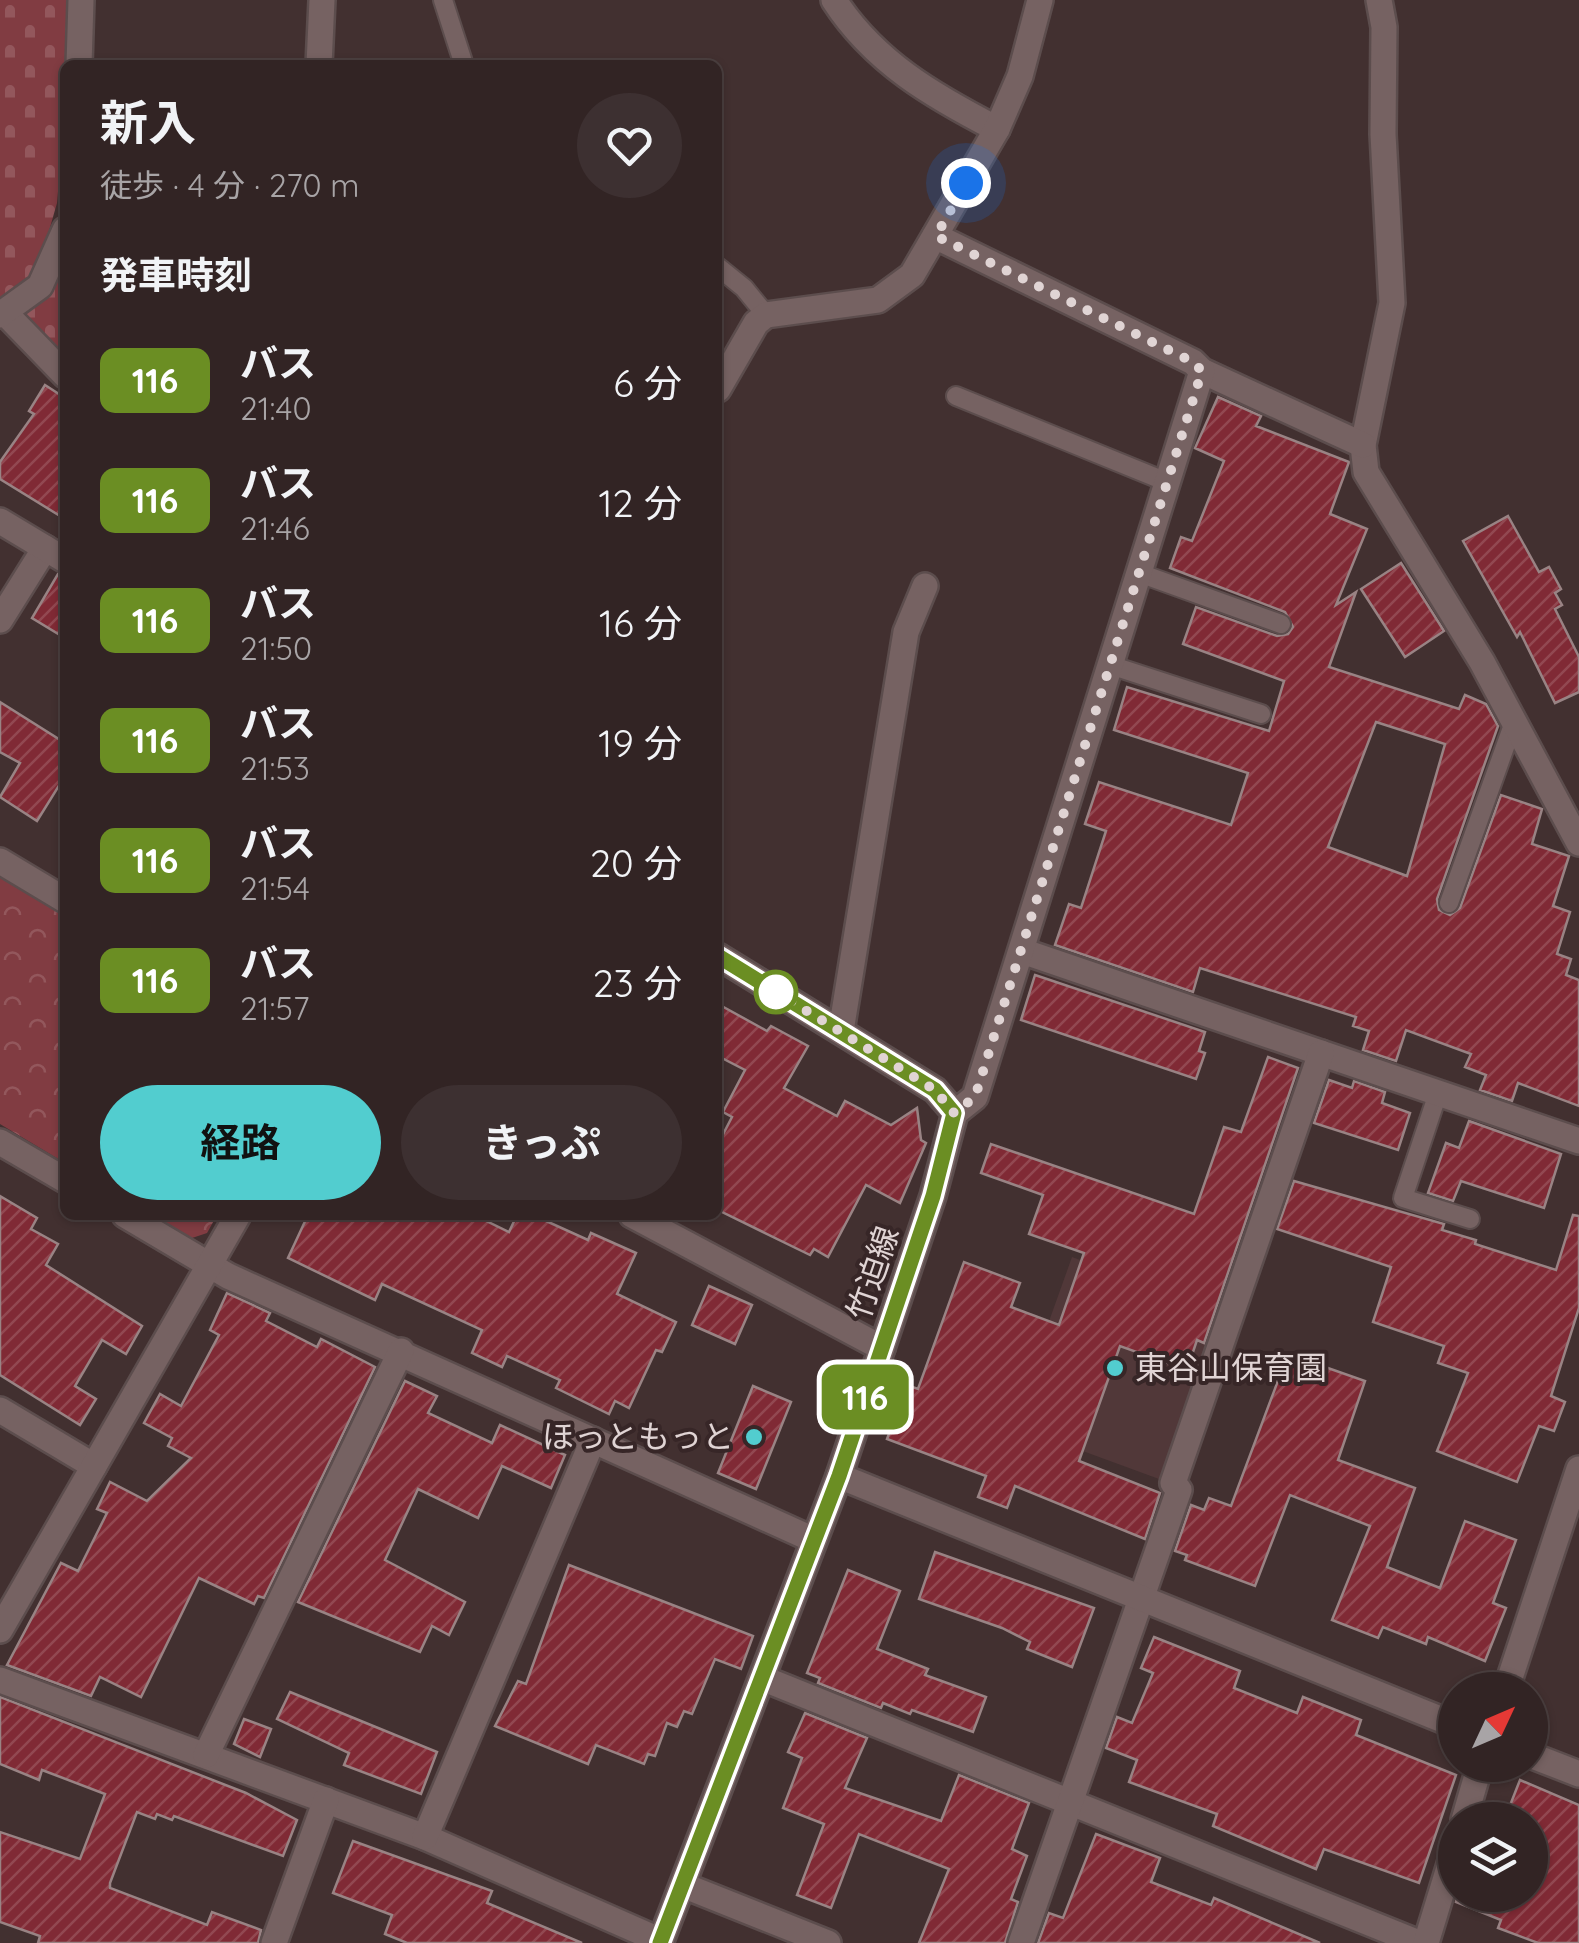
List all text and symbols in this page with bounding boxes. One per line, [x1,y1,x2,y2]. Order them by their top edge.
text: 新入 [100,92,196,152]
button: heart [577,93,682,198]
your location [941,158,991,208]
text: 徒歩 · 4 分 · 270 m [100,165,360,205]
text: 発車時刻 [100,251,252,299]
text: バス [240,339,316,387]
text: 116 [132,358,178,402]
text: 6 分 [613,359,682,407]
text: 21:40 [240,388,311,428]
text: バス [240,459,316,507]
text: 116 [132,478,178,522]
text: 12 分 [599,479,682,527]
text: 21:46 [240,508,310,548]
text: バス [240,579,316,627]
text: 116 [132,598,178,642]
text: 16 分 [599,599,682,647]
text: 21:50 [240,628,312,668]
text: バス [240,699,316,747]
text: 116 [132,718,178,762]
text: 19 分 [598,719,682,767]
text: 21:53 [240,748,310,788]
text: バス [240,819,316,867]
text: 116 [132,838,178,882]
text: 20 分 [590,839,682,887]
text: 21:54 [240,868,310,908]
text: バス [240,939,316,987]
text: 116 [132,958,178,1002]
text: 23 分 [593,959,682,1007]
unlabelled marker [755,971,797,1013]
text: 21:57 [240,988,309,1028]
button: 経路 [100,1085,381,1200]
button: きっぷ [401,1085,682,1200]
street label: 竹迫線 [838,1221,907,1325]
place label: 東谷山保育園 [1135,1347,1327,1387]
marker: 東谷山保育園 [1104,1357,1126,1379]
line badge: 116 [808,1364,922,1430]
text: 116 [842,1375,888,1419]
place label: ほっともっと [542,1416,734,1456]
marker: ほっともっと [743,1426,765,1448]
north arrow [1438,1672,1548,1782]
map controls [1438,1672,1548,1912]
button: layers [1438,1802,1548,1912]

